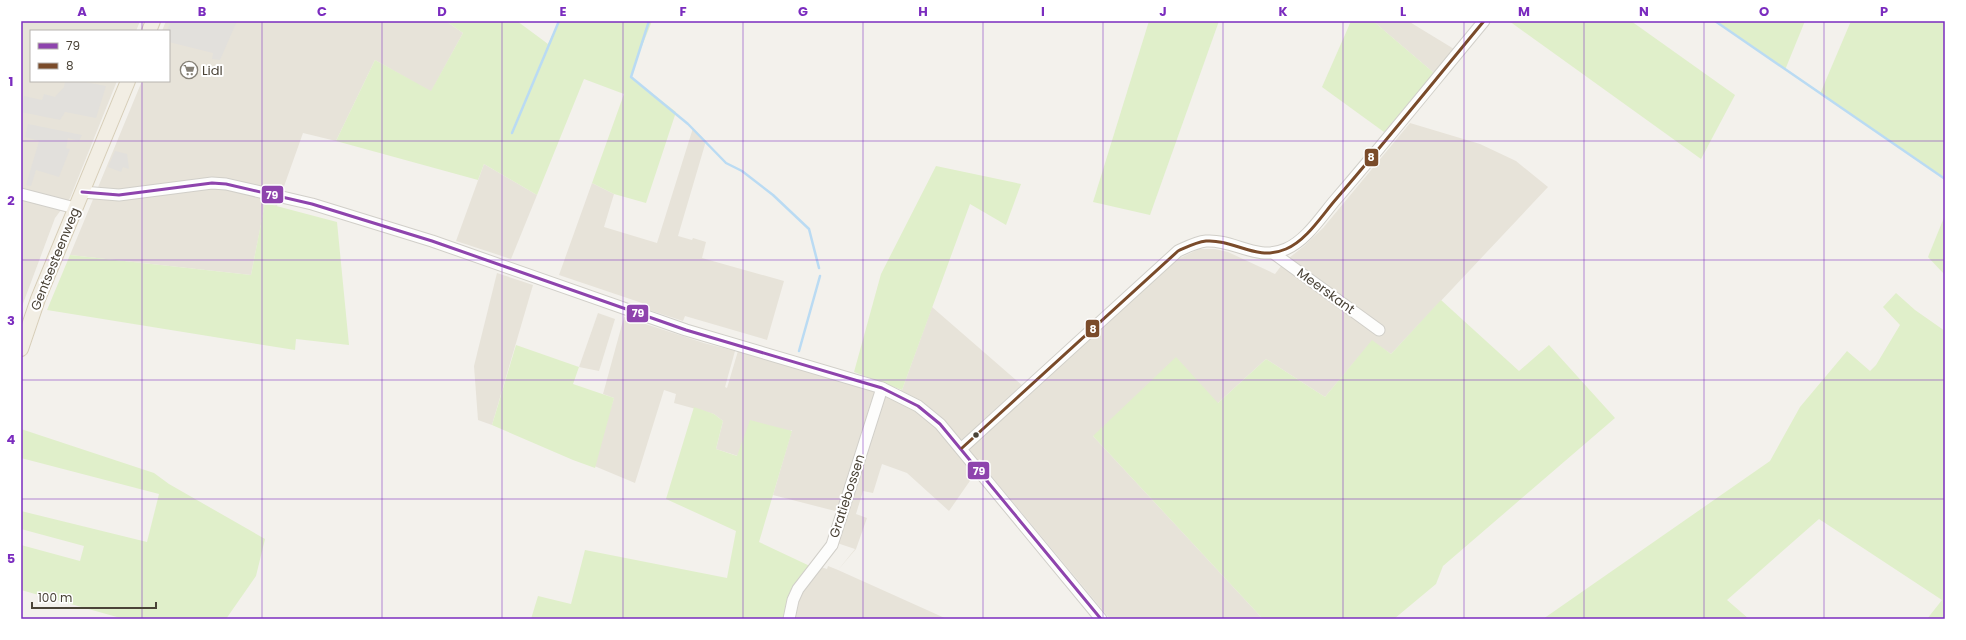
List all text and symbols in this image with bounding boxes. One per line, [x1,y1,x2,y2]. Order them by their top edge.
text: A [77,2,87,21]
text: B [198,2,207,21]
text: C [317,2,327,21]
text: D [437,2,447,21]
text: E [559,2,567,21]
text: F [679,2,687,21]
text: G [798,2,808,21]
text: H [918,2,928,21]
text: I [1041,2,1045,21]
text: J [1159,2,1167,21]
text: K [1278,2,1288,21]
text: L [1400,2,1406,21]
text: M [1518,2,1530,21]
text: N [1639,2,1649,21]
text: O [1759,2,1769,21]
text: P [1880,2,1888,21]
legend [30,30,170,82]
text: 79 [66,37,80,54]
text: 8 [66,57,74,74]
supermarket icon: Lidl [179,60,199,80]
place label: Lidl [202,61,223,80]
text: 1 [9,72,13,91]
line badge: 8 [1364,148,1379,167]
text: 8 [1367,149,1375,165]
line badge: 79 [261,185,284,204]
text: 79 [266,187,279,203]
text: 2 [7,191,15,210]
street label: Gentsesteenweg [26,205,84,313]
street label: Meerskant [1293,263,1359,319]
line badge: 79 [626,304,649,323]
text: 79 [632,305,645,321]
text: 3 [7,311,15,330]
line badge: 8 [1085,319,1100,338]
text: 8 [1089,321,1097,337]
text: 4 [7,430,16,449]
unlabelled marker [971,430,981,440]
street label: Gratiebossen [825,452,869,540]
line badge: 79 [967,461,990,480]
text: 79 [973,463,986,479]
text: 5 [7,549,15,568]
scale bar [32,584,156,610]
text: 100 m [38,589,72,606]

